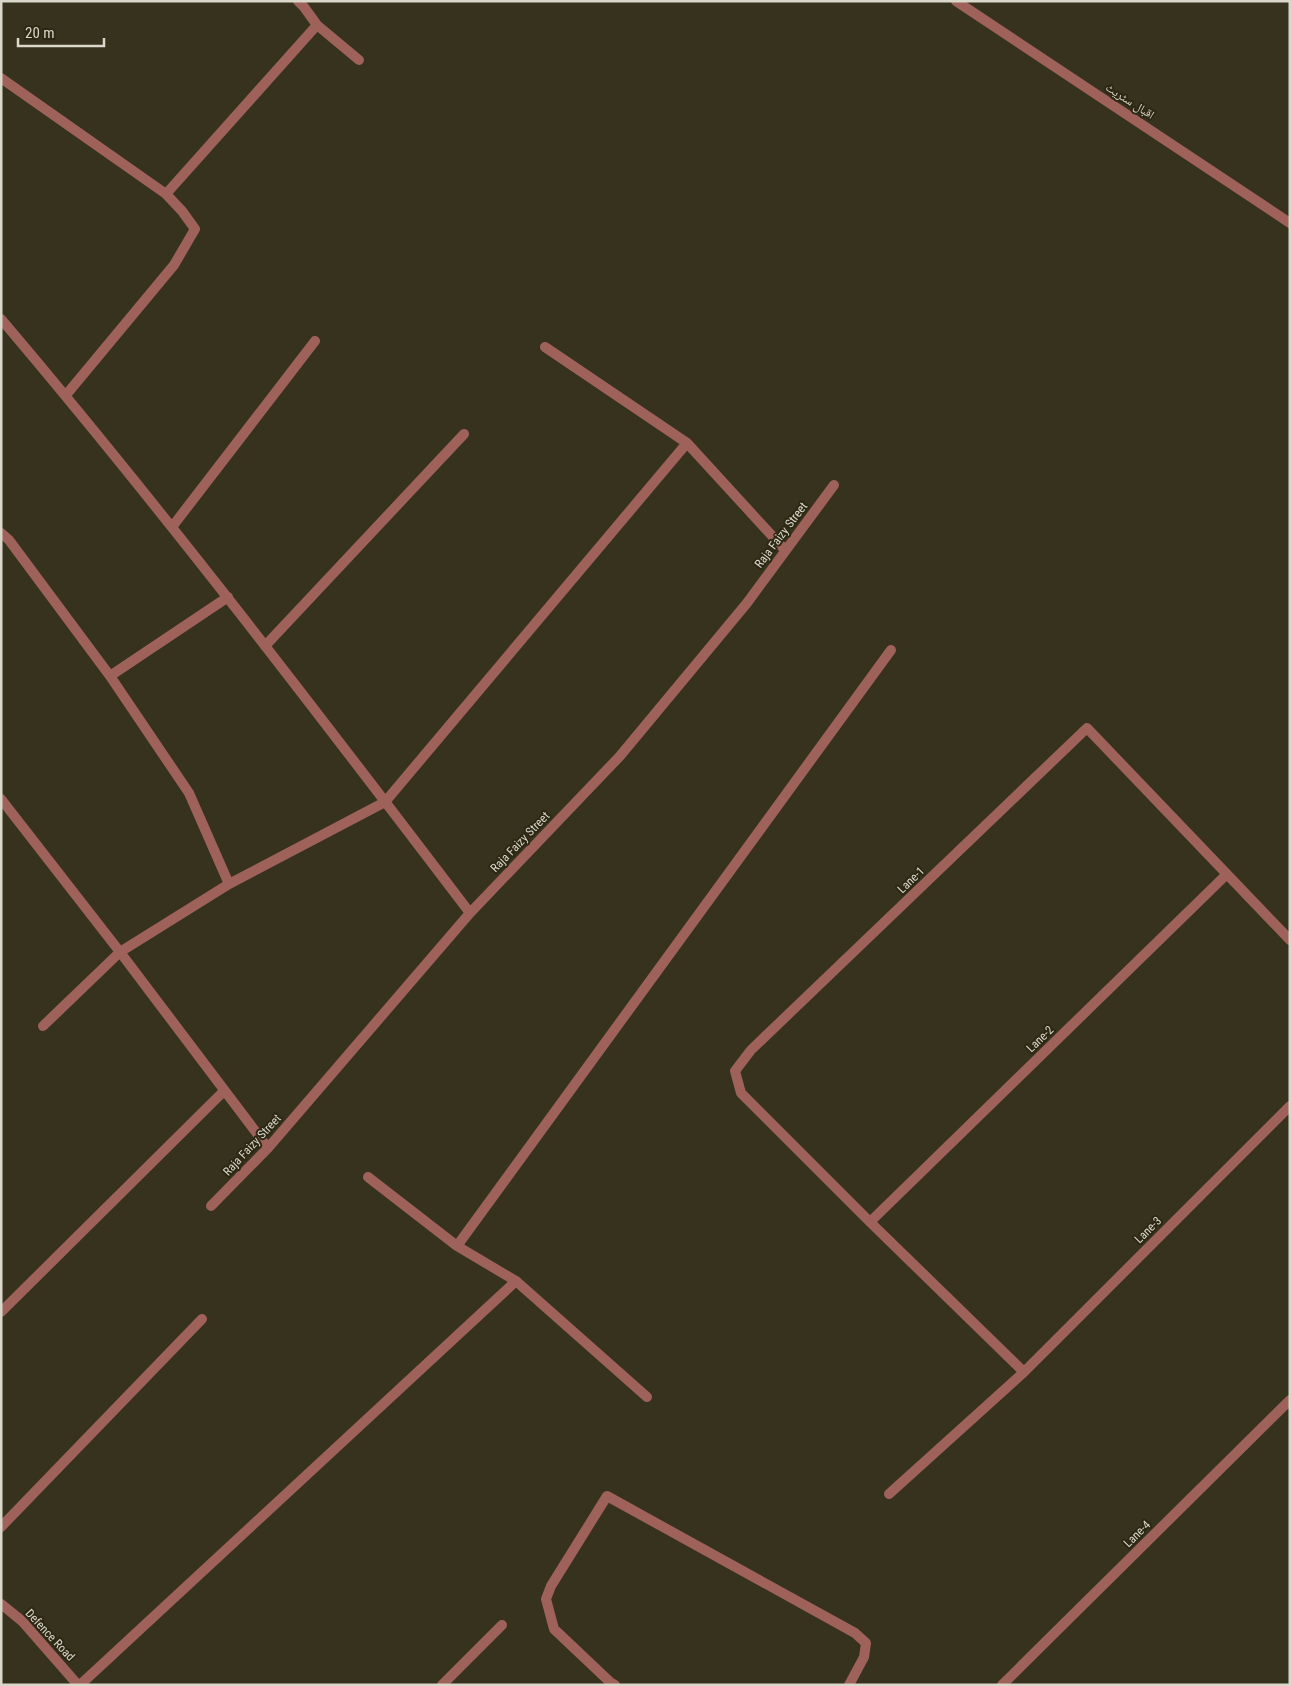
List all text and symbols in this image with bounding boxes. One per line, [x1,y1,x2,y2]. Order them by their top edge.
scale bar [18,15,104,47]
text: 20 m [25,24,55,42]
street label: اقبال سٹریٹ [1103,80,1157,122]
street label: Raja Faizy Street [752,499,810,571]
street label: Raja Faizy Street [488,809,553,875]
street label: Lane-1 [895,864,927,896]
street label: Lane-2 [1024,1023,1056,1055]
street label: Raja Faizy Street [220,1111,284,1178]
street label: Lane-3 [1132,1214,1164,1246]
street label: Lane-4 [1121,1518,1153,1550]
street label: Defence Road [23,1606,78,1664]

